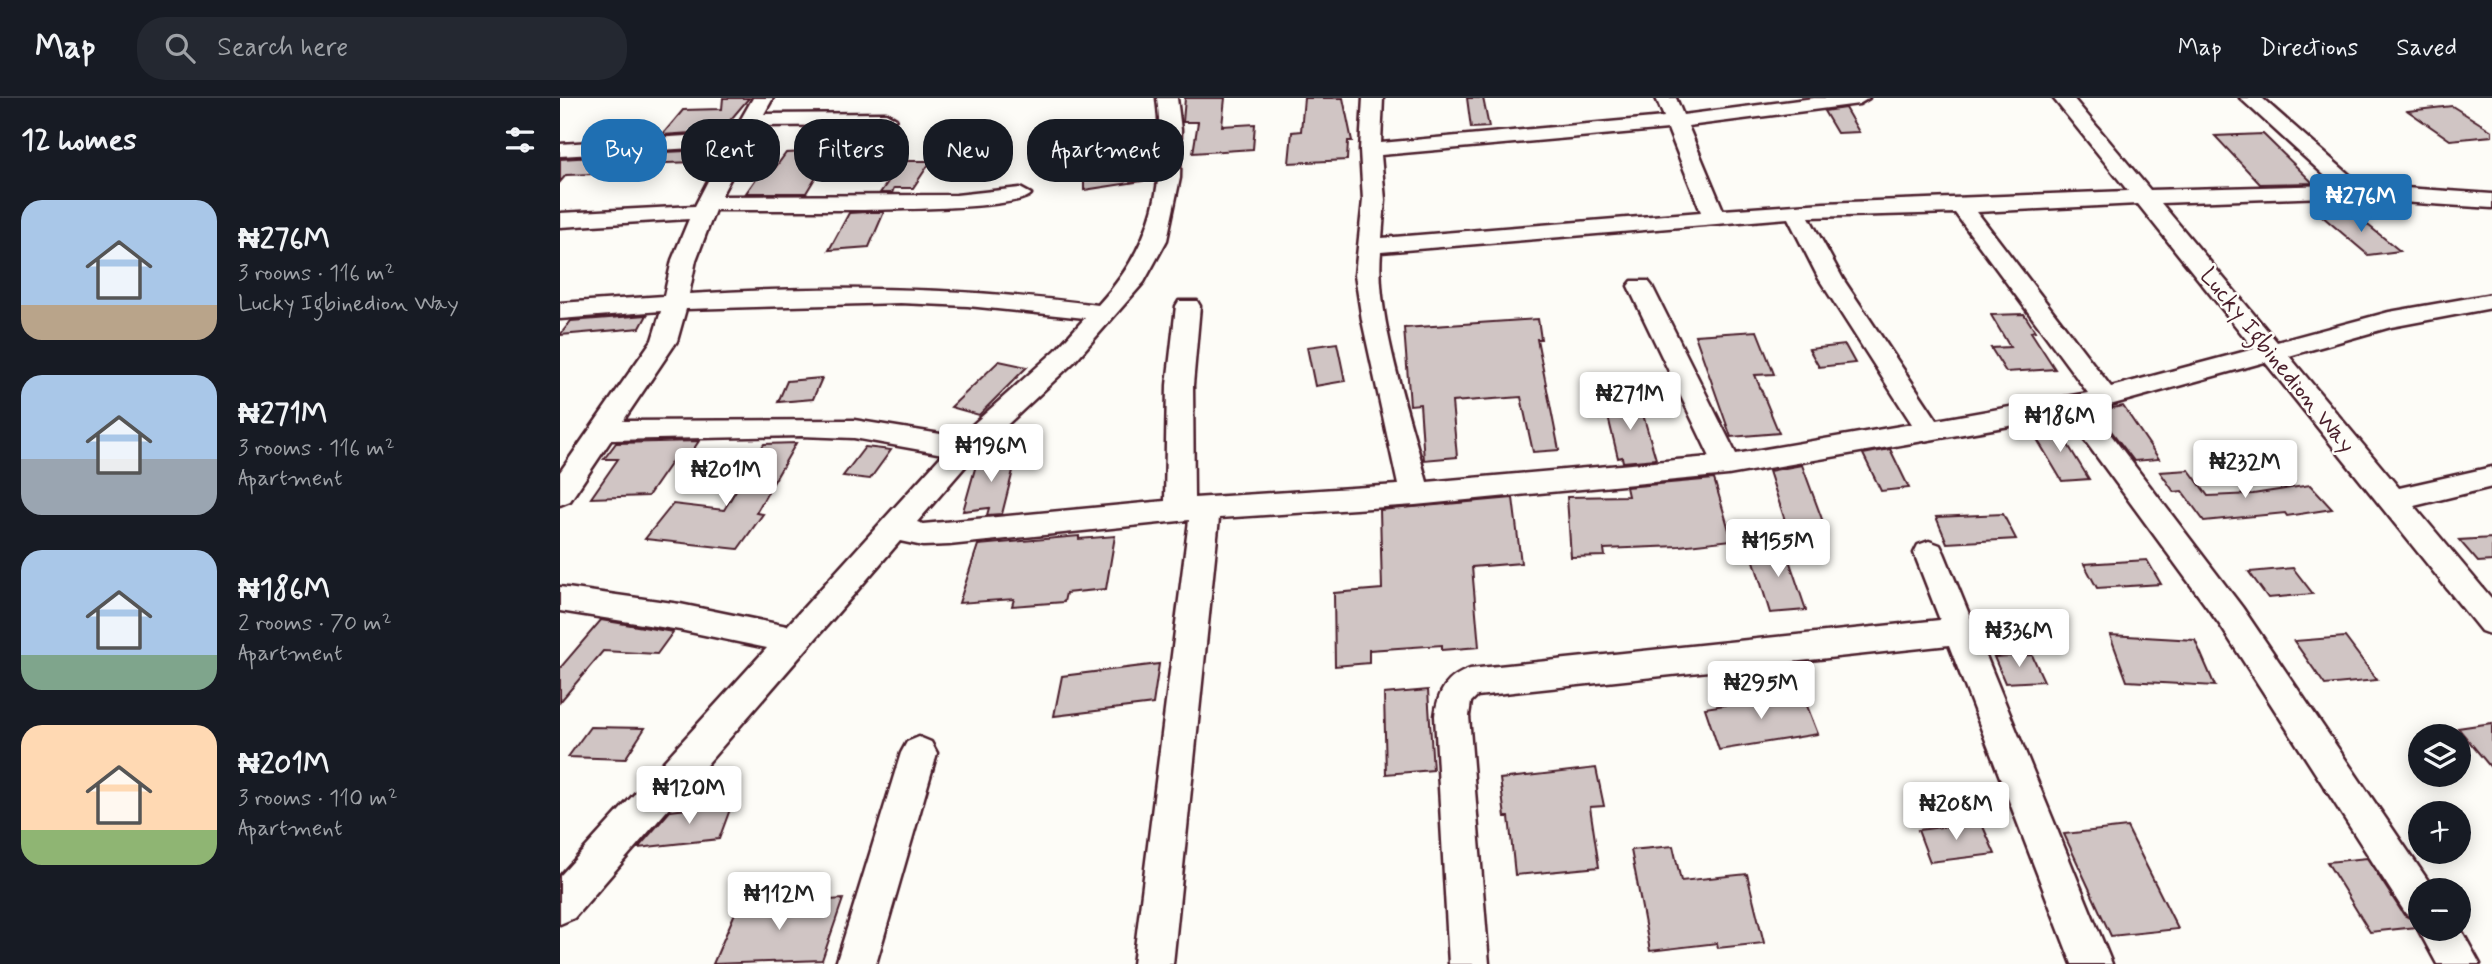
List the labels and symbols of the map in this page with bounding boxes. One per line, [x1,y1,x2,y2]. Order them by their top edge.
pin: ₦276M [2312,174,2410,234]
street label: Lucky Igbinedion Way [2190,262,2361,462]
pin: ₦271M [1581,372,1679,432]
pin: ₦186M [2011,394,2109,454]
pin: ₦196M [942,424,1040,484]
pin: ₦232M [2196,440,2294,500]
pin: ₦201M [677,448,775,508]
pin: ₦155M [1729,519,1827,579]
pin: ₦336M [1970,610,2068,669]
pin: ₦295M [1712,662,1810,721]
pin: ₦120M [640,766,738,826]
pin: ₦208M [1907,782,2005,842]
pin: ₦112M [730,872,828,932]

